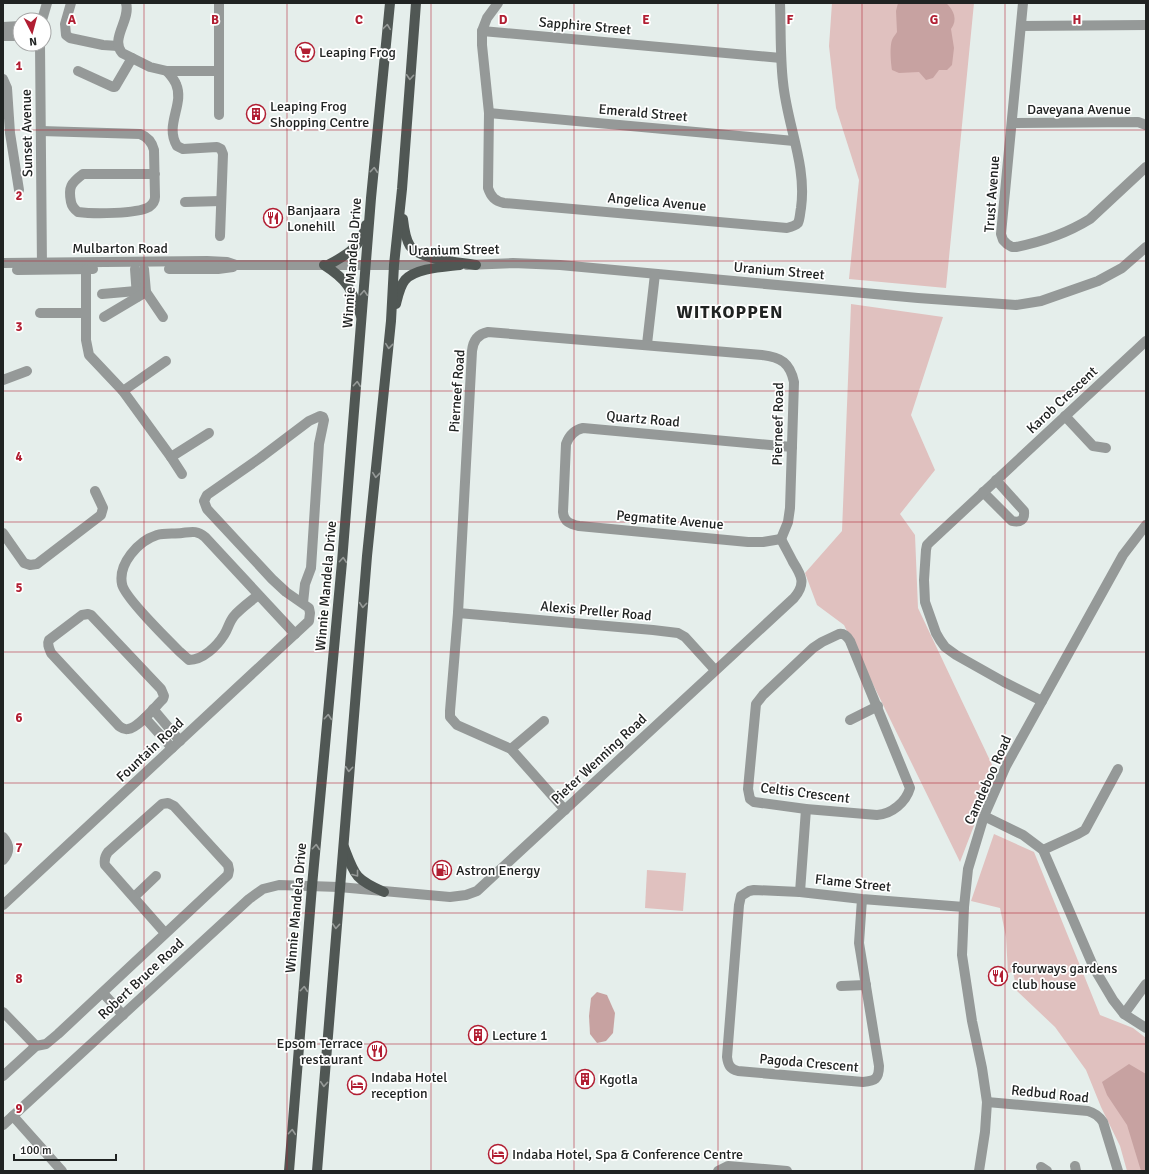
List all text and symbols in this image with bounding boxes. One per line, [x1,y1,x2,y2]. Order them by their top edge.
north arrow [12,12,52,52]
text: A [68,12,77,28]
text: B [211,12,219,28]
text: C [355,12,363,28]
text: D [499,12,508,28]
text: E [642,12,650,28]
text: F [787,12,794,28]
text: G [930,12,938,28]
text: H [1073,12,1081,28]
street label: Sapphire Street [538,13,632,39]
one-way arrow [382,24,391,30]
text: N [29,35,37,48]
supermarket icon: Leaping Frog [294,41,316,63]
place label: Leaping Frog [319,44,396,61]
text: 1 [15,58,23,74]
one-way arrow [406,74,415,80]
street label: Sunset Avenue [18,89,36,177]
place label: Leaping Frog Shopping Centre [270,98,369,131]
street label: Emerald Street [598,101,688,125]
street label: Daveyana Avenue [1027,101,1131,118]
building icon: Leaping Frog Shopping Centre [245,103,267,125]
street label: Trust Avenue [981,155,1003,233]
one-way arrow [369,167,378,173]
text: 2 [15,188,23,204]
street label: Angelica Avenue [607,189,707,215]
street label: Winnie Mandela Drive [339,197,365,329]
place label: Banjaara Lonehill [287,202,340,235]
restaurant icon: Banjaara Lonehill [262,207,284,229]
street label: Mulbarton Road [72,240,168,257]
street label: Uranium Street [408,241,500,259]
street label: Uranium Street [733,259,825,283]
one-way arrow [360,290,369,296]
district label: WITKOPPEN [676,301,784,323]
text: 3 [15,319,23,335]
one-way arrow [385,343,394,349]
street label: Pierneef Road [446,349,468,433]
street label: Karob Crescent [1023,363,1101,437]
one-way arrow [352,381,361,387]
street label: Pierneef Road [769,382,787,466]
street label: Quartz Road [606,407,680,431]
text: 4 [15,449,23,465]
one-way arrow [371,472,380,478]
street label: Pegmatite Avenue [616,507,724,533]
street label: Winnie Mandela Drive [312,520,340,652]
one-way arrow [338,557,347,563]
text: 5 [15,580,23,596]
street label: Alexis Preller Road [540,598,652,624]
one-way arrow [359,602,368,608]
text: 6 [15,710,23,726]
street label: Pieter Wenning Road [548,710,650,808]
street label: Fountain Road [113,714,187,786]
one-way arrow [323,714,332,720]
street label: Camdeboo Road [961,733,1015,827]
one-way arrow [345,766,354,772]
street label: Celtis Crescent [759,779,851,807]
text: 7 [15,840,23,856]
street label: Winnie Mandela Drive [282,842,310,974]
one-way arrow [311,844,320,850]
fuel station icon: Astron Energy [431,859,453,881]
place label: Astron Energy [456,862,540,879]
one-way arrow [352,869,359,876]
street label: Flame Street [814,871,892,895]
one-way arrow [332,923,341,929]
street label: Robert Bruce Road [95,935,187,1023]
place label: fourways gardens club house [1012,960,1117,993]
restaurant icon: fourways gardens club house [987,965,1009,987]
text: 8 [15,971,23,987]
one-way arrow [299,986,308,992]
building icon: Lecture 1 [467,1024,489,1046]
place label: Lecture 1 [492,1027,548,1044]
place label: Epsom Terrace restaurant [277,1035,363,1068]
restaurant icon: Epsom Terrace restaurant [366,1040,388,1062]
street label: Pagoda Crescent [759,1050,859,1076]
building icon: Kgotla [574,1068,596,1090]
place label: Indaba Hotel reception [371,1069,447,1102]
place label: Kgotla [599,1071,638,1088]
hotel icon: Indaba Hotel reception [346,1074,368,1096]
one-way arrow [319,1081,328,1087]
street label: Redbud Road [1010,1081,1090,1107]
text: 9 [15,1101,23,1117]
one-way arrow [288,1129,297,1135]
scale bar [14,1136,116,1162]
text: 100 m [20,1143,52,1158]
hotel icon: Indaba Hotel, Spa & Conference Centre [487,1143,509,1165]
place label: Indaba Hotel, Spa & Conference Centre [512,1146,743,1163]

